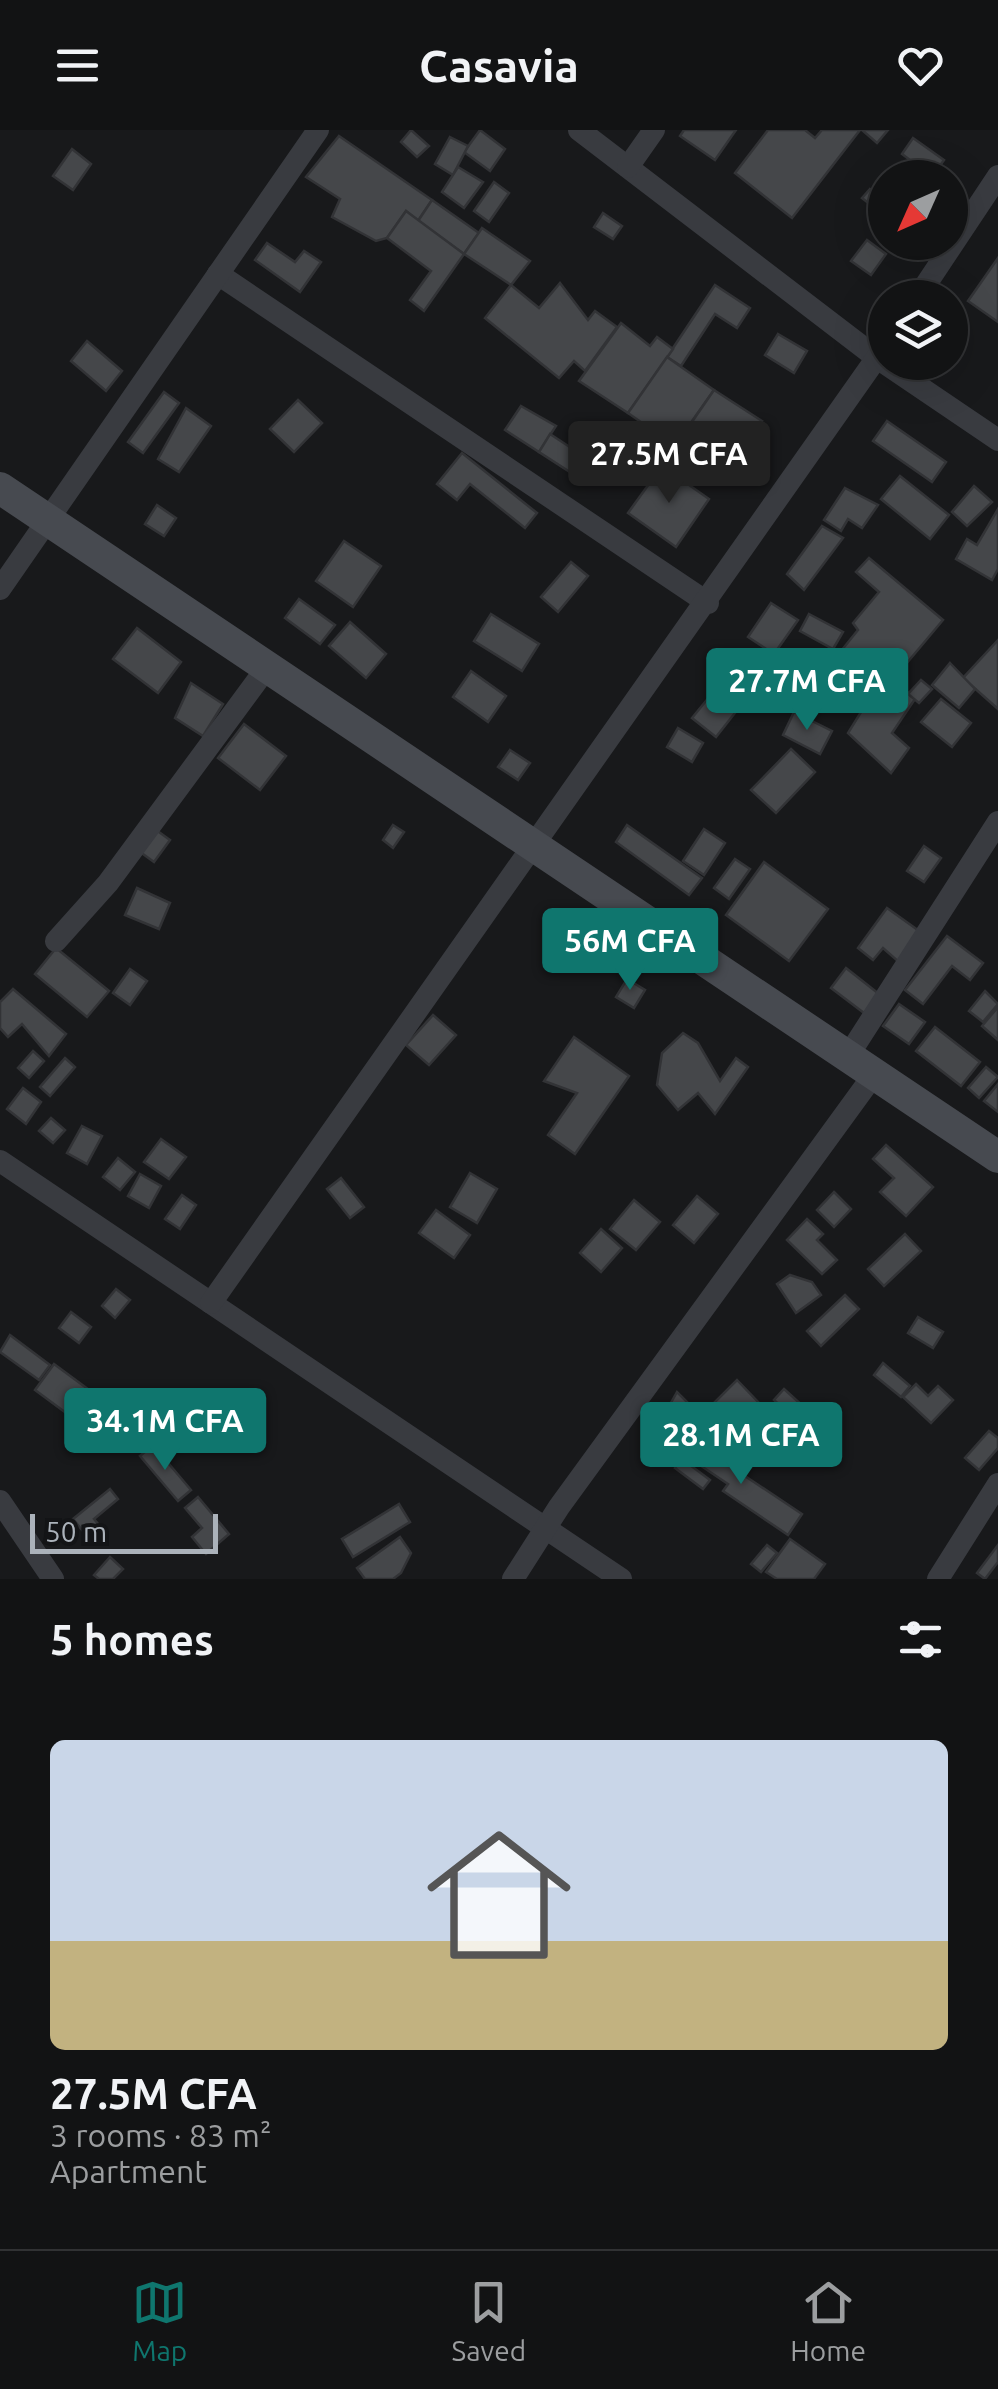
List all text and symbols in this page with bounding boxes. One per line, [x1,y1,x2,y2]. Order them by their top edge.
icon: menu [50,38,105,93]
icon: heart [893,38,948,93]
text: Casavia [419,40,579,91]
north arrow [868,160,968,260]
map controls [868,160,968,380]
button: layers [868,280,968,380]
pin: 27.5M CFA [555,421,783,506]
text: 27.5M CFA [590,435,748,471]
pin: 27.7M CFA [693,648,921,733]
text: 27.7M CFA [728,662,886,698]
pin: 56M CFA [538,908,722,993]
text: 56M CFA [564,922,696,958]
pin: 34.1M CFA [51,1388,279,1473]
text: 34.1M CFA [86,1402,244,1438]
pin: 28.1M CFA [627,1402,855,1487]
text: 28.1M CFA [662,1416,820,1452]
scale bar [30,1509,218,1554]
text: 50 m [45,1516,107,1547]
icon: filters [893,1612,948,1667]
text: 5 homes [50,1616,214,1663]
icon: home [409,1805,589,1985]
text: 27.5M CFA [50,2070,257,2117]
text: 3 rooms · 83 m² [50,2117,271,2153]
text: Apartment [50,2153,207,2189]
tab: Map [132,2275,187,2366]
tab: Saved [452,2275,526,2366]
tab: Home [790,2275,866,2366]

